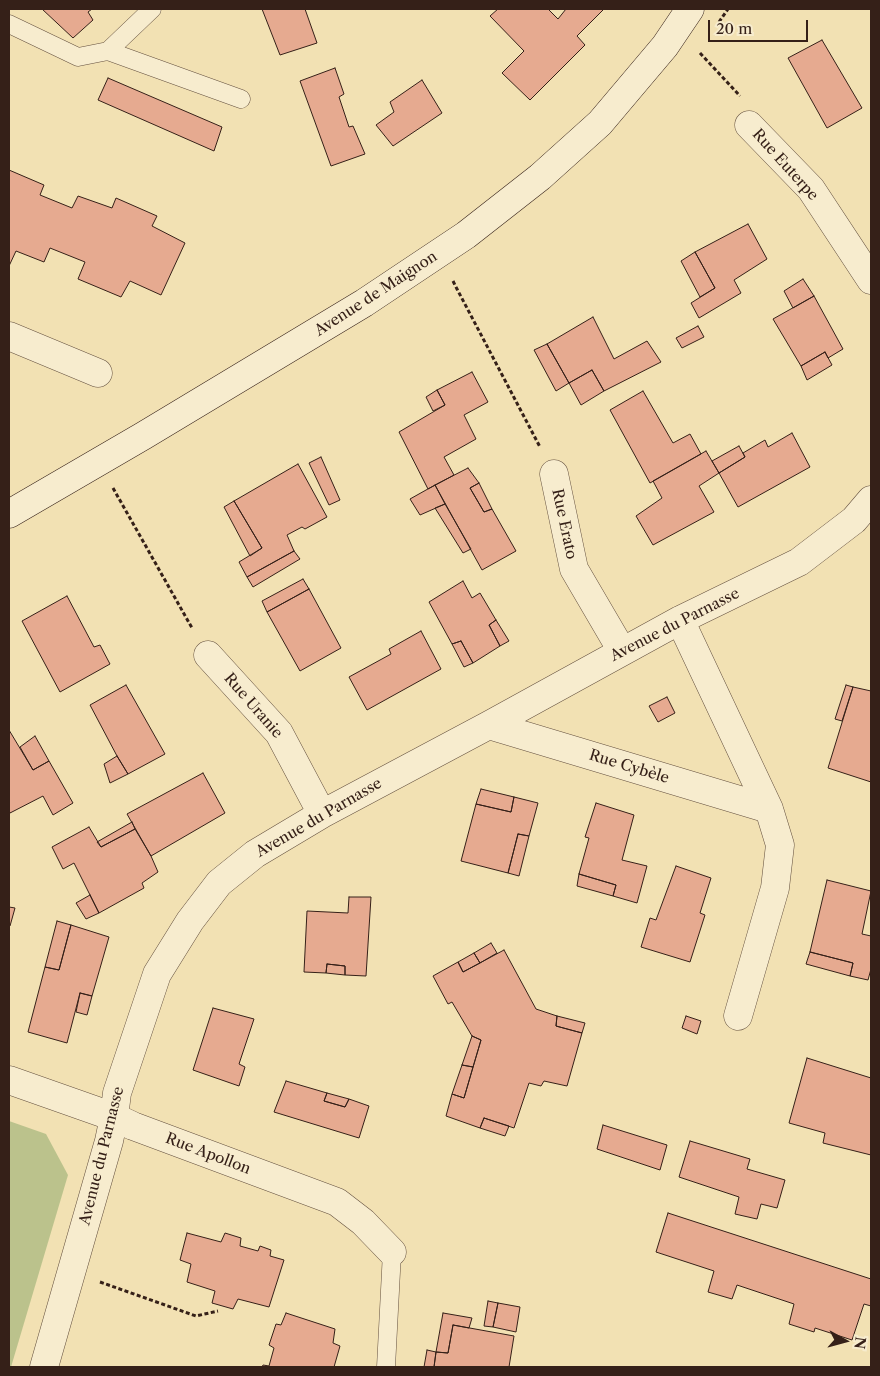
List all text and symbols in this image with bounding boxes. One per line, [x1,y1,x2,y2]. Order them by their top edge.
scale bar [710,10,810,42]
text: 20 m [716,19,752,38]
street label: Rue Euterpe [748,126,822,204]
street label: Avenue de Maignon [311,248,441,340]
street label: Rue Erato [548,487,580,561]
street label: Avenue du Parnasse [607,585,743,665]
street label: Rue Uranie [220,670,286,742]
street label: Rue Cybèle [587,746,671,788]
street label: Avenue du Parnasse [253,775,385,861]
street label: Avenue du Parnasse [76,1085,128,1227]
street label: Rue Apollon [163,1130,253,1178]
north arrow [820,1316,870,1366]
text: N [850,1336,870,1350]

